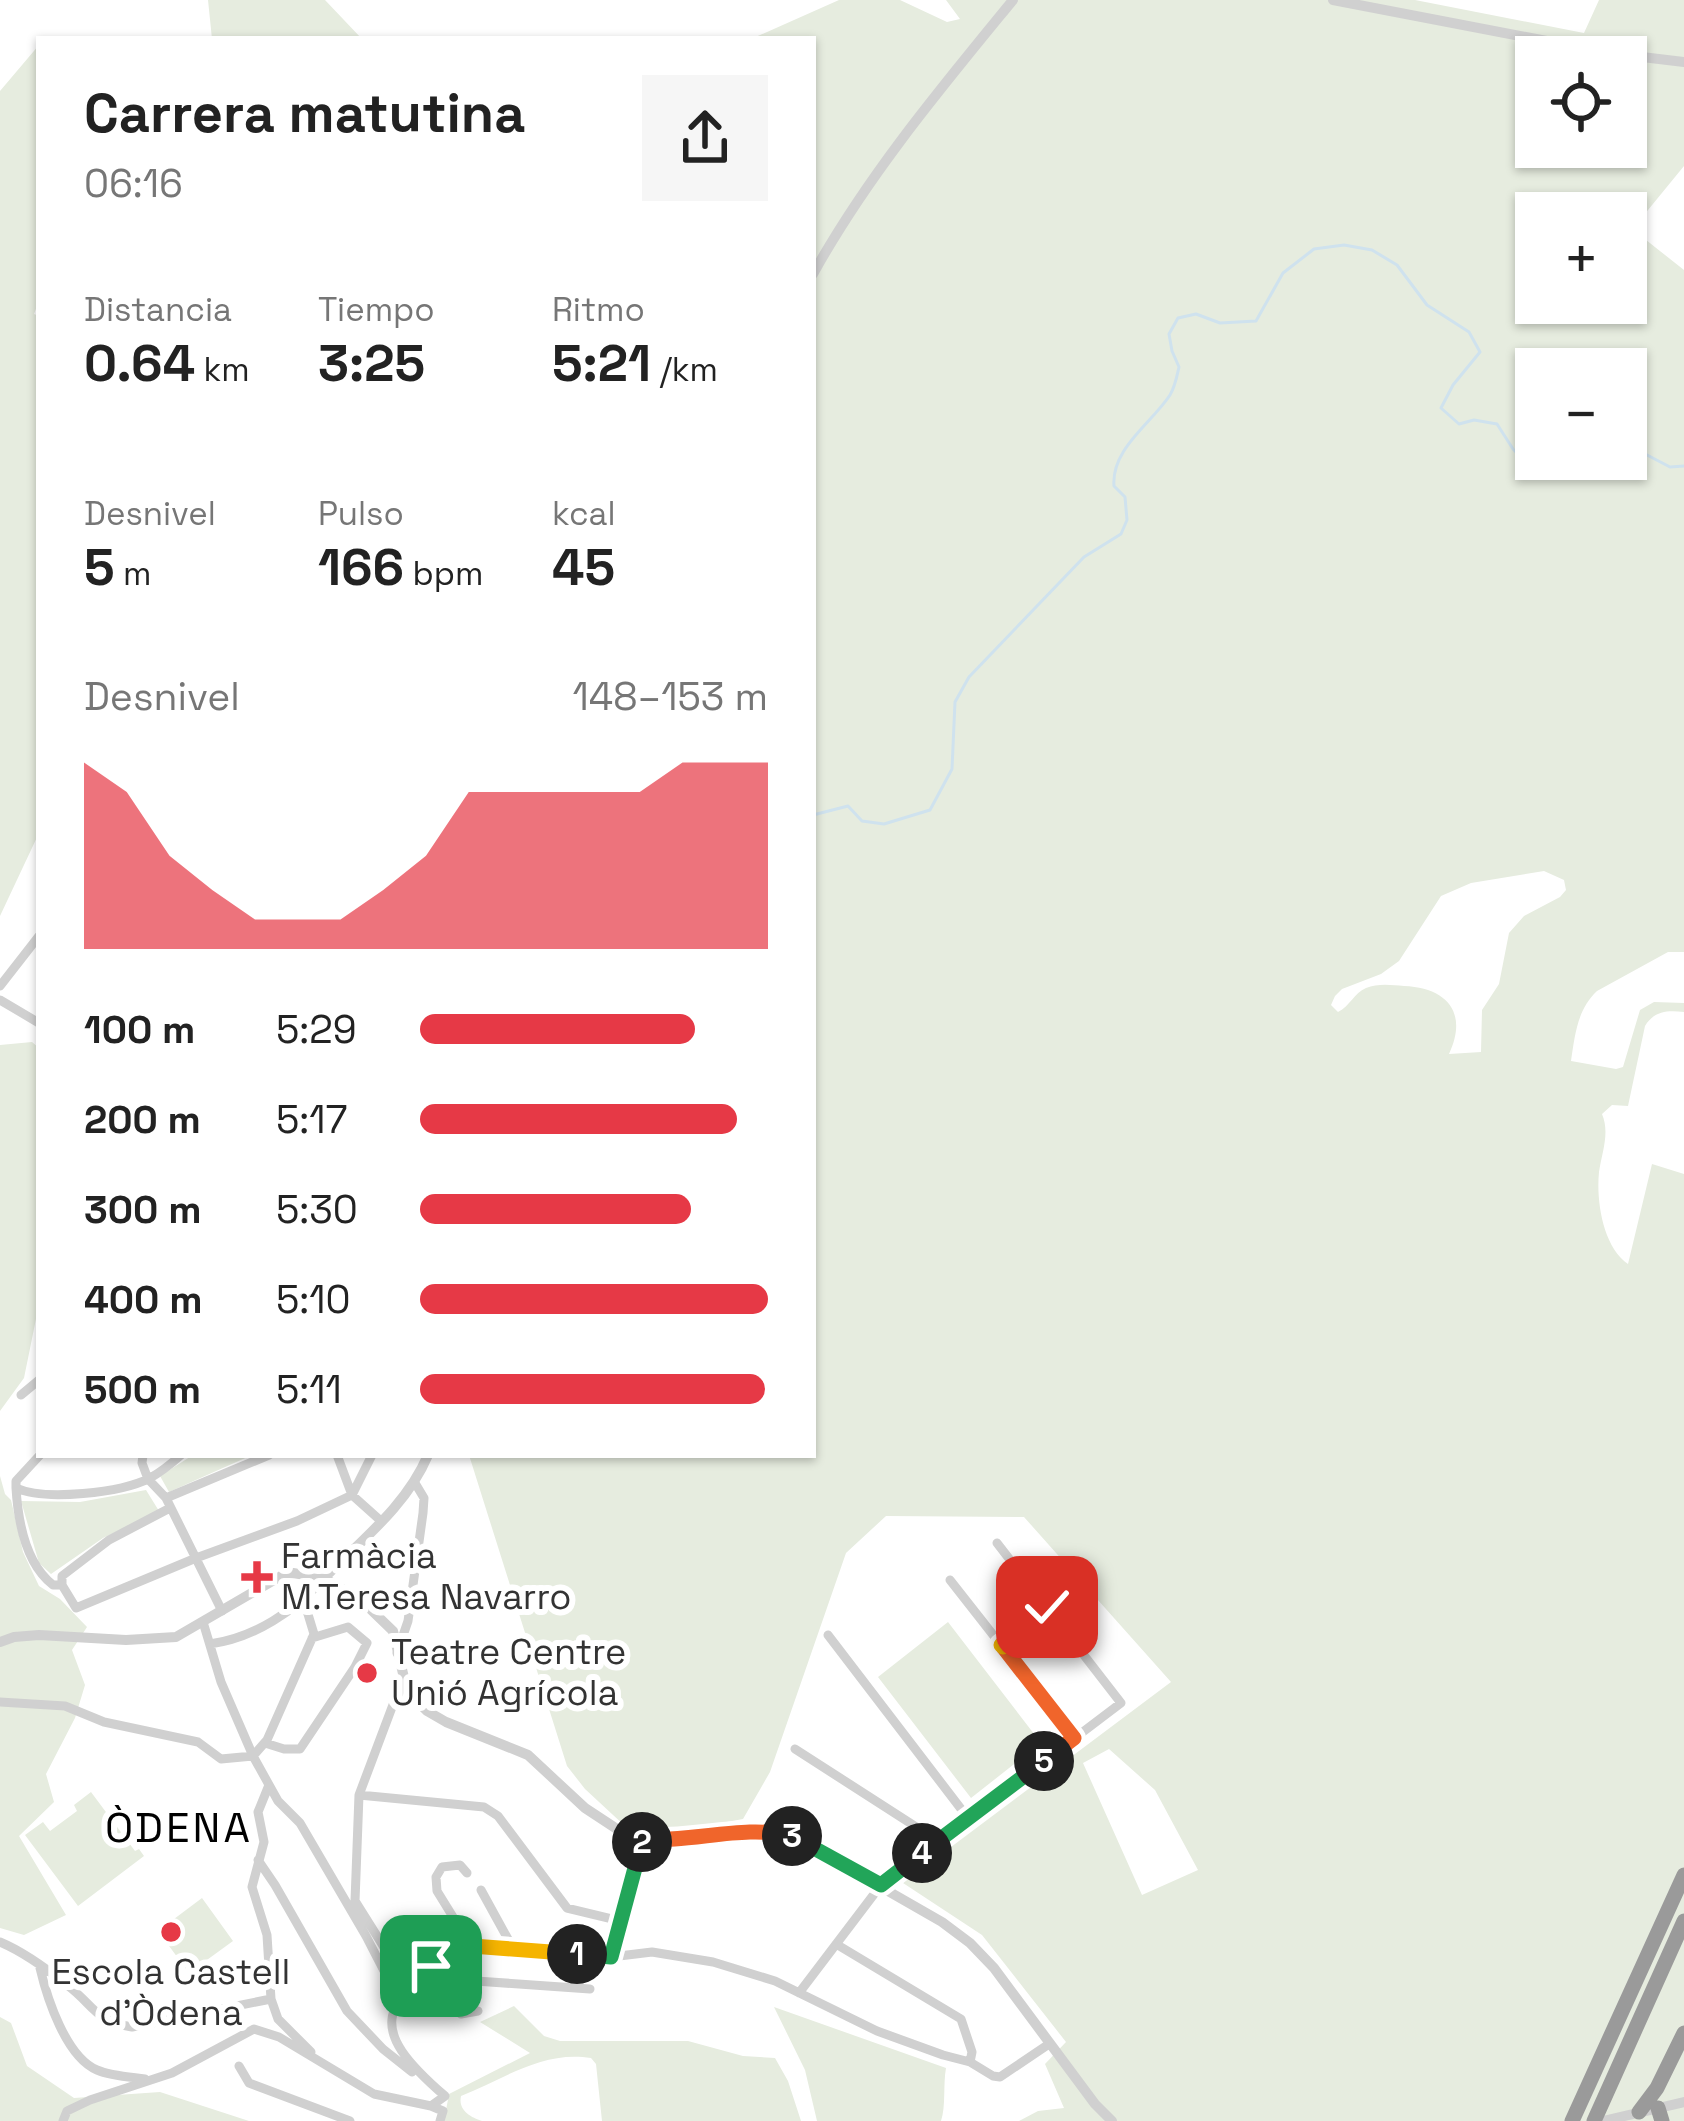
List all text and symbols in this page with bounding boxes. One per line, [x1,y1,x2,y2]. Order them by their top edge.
map controls [1515,36,1647,480]
button: locate [1515,36,1647,168]
button: share [642,75,768,201]
text: Carrera matutina [84,79,525,148]
text: 06:16 [84,159,183,208]
button: + [1515,192,1647,324]
text: Distancia [84,289,232,331]
text: Tiempo [318,289,435,331]
text: Ritmo [552,289,645,331]
text: 0.64 [84,331,195,396]
text: 3:25 [318,331,425,396]
text: 5:21 [552,331,651,396]
button: − [1515,348,1647,480]
text: km [195,349,250,391]
text: /km [651,349,718,391]
text: Desnivel [84,493,216,535]
text: Pulso [318,493,404,535]
text: kcal [552,493,616,535]
text: 5 [84,535,115,600]
text: 166 [318,535,404,600]
text: 45 [552,535,615,600]
text: m [115,553,151,595]
text: bpm [404,553,483,595]
text: Desnivel [84,672,240,721]
text: 148–153 m [573,672,768,721]
text: 100 m [84,1005,195,1054]
text: 5:29 [276,1005,357,1054]
text: 200 m [84,1095,201,1144]
text: 5:17 [276,1095,348,1144]
text: 300 m [84,1185,201,1234]
text: 5:30 [276,1185,358,1234]
text: 400 m [84,1275,203,1324]
text: 5:10 [276,1275,351,1324]
text: 500 m [84,1365,201,1414]
text: 5:11 [276,1365,342,1414]
place label: Farmàcia M.Teresa Navarro [281,1533,572,1620]
pin [996,1556,1098,1658]
marker: Farmàcia M.Teresa Navarro [244,1564,270,1590]
icon: check [1014,1574,1080,1640]
place label: Teatre Centre Unió Agrícola [391,1629,626,1716]
marker: Teatre Centre Unió Agrícola [354,1660,380,1686]
pin: 5 [1014,1731,1074,1791]
text: 5 [1034,1740,1054,1782]
district label: ÒDENA [105,1801,253,1854]
pin: 3 [762,1806,822,1866]
pin: 2 [612,1812,672,1872]
text: 3 [782,1815,802,1857]
text: 2 [632,1821,652,1863]
pin: 4 [892,1823,952,1883]
text: 4 [912,1832,933,1874]
pin [380,1915,482,2017]
marker: Escola Castell d'Òdena [158,1919,184,1945]
pin: 1 [547,1924,607,1984]
icon: arrive [398,1933,464,1999]
text: 1 [570,1933,584,1975]
place label: Escola Castell d'Òdena [52,1949,290,2036]

